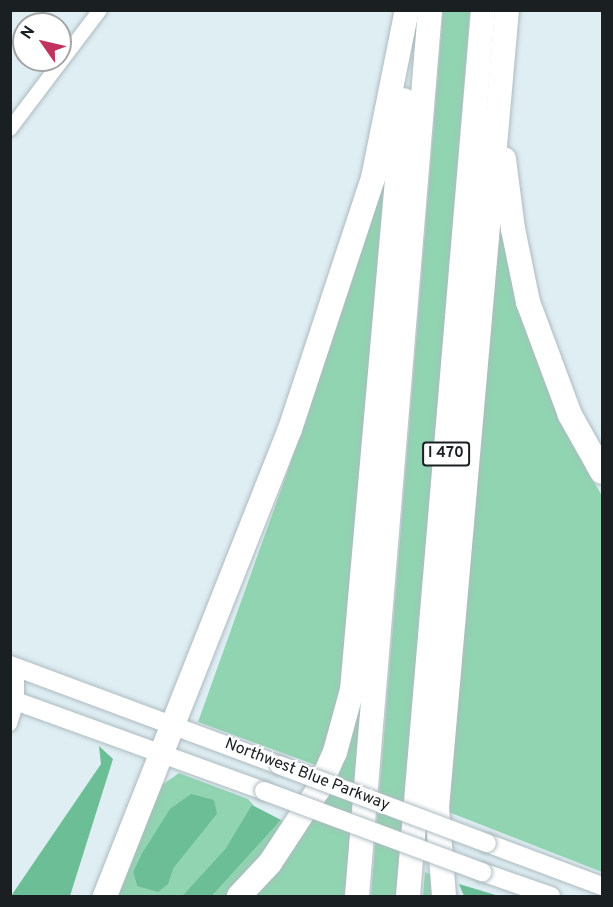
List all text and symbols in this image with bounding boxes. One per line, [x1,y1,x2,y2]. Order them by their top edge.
north arrow [12,12,72,72]
text: N [17,23,40,43]
road number: I 470 [422,442,470,466]
street label: Northwest Blue Parkway [222,735,392,815]

